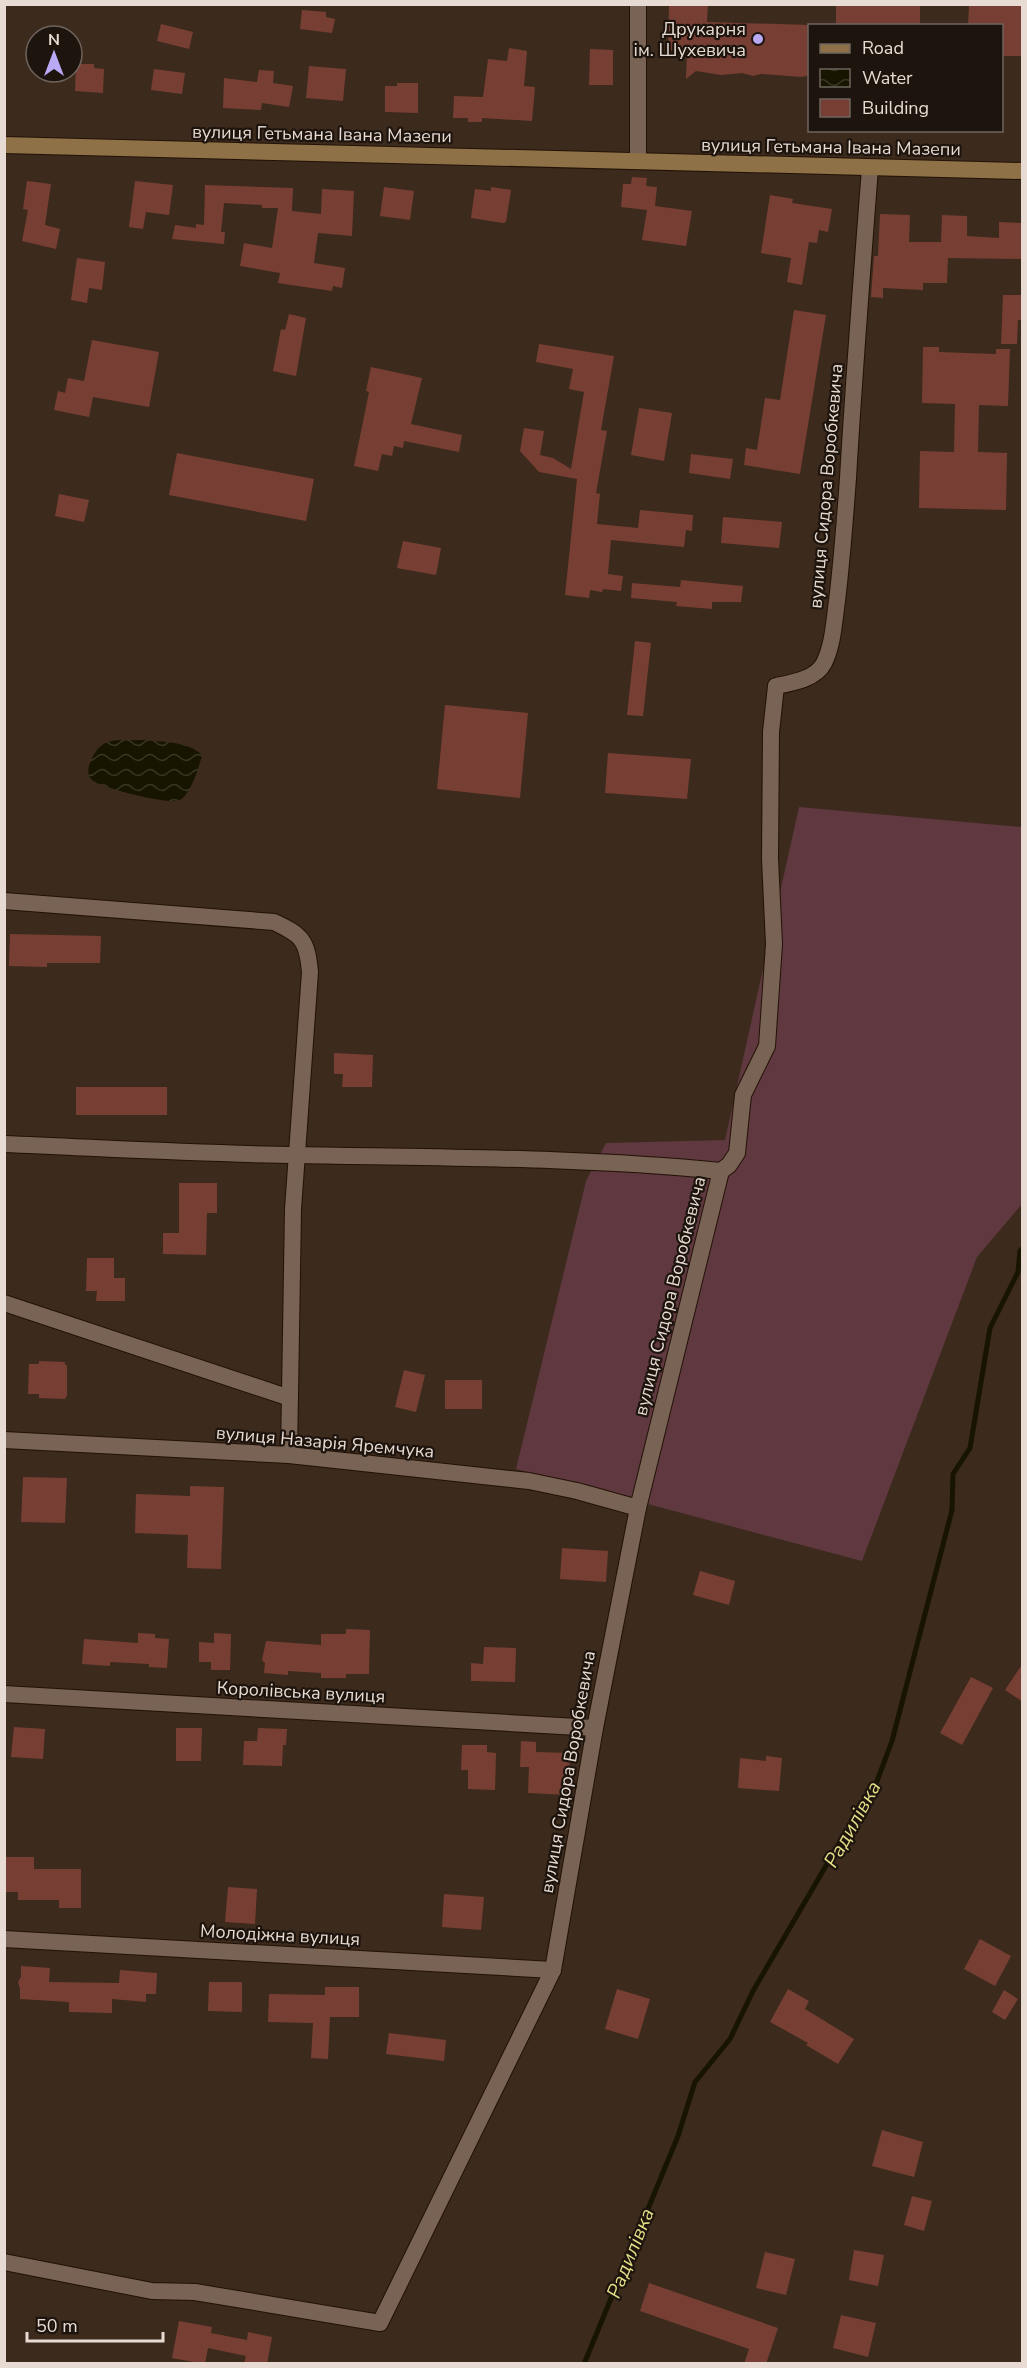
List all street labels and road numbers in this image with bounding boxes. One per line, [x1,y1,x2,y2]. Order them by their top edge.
street label: вулиця Гетьмана Івана Мазепи [192,120,452,148]
street label: вулиця Гетьмана Івана Мазепи [701,133,961,161]
street label: вулиця Сидора Воробкевича [803,363,849,609]
street label: вулиця Сидора Воробкевича [629,1174,711,1418]
street label: вулиця Назарія Яремчука [215,1421,435,1463]
street label: вулиця Сидора Воробкевича [535,1649,601,1895]
street label: Королівська вулиця [216,1676,386,1708]
street label: Молодіжна вулиця [199,1919,361,1951]

